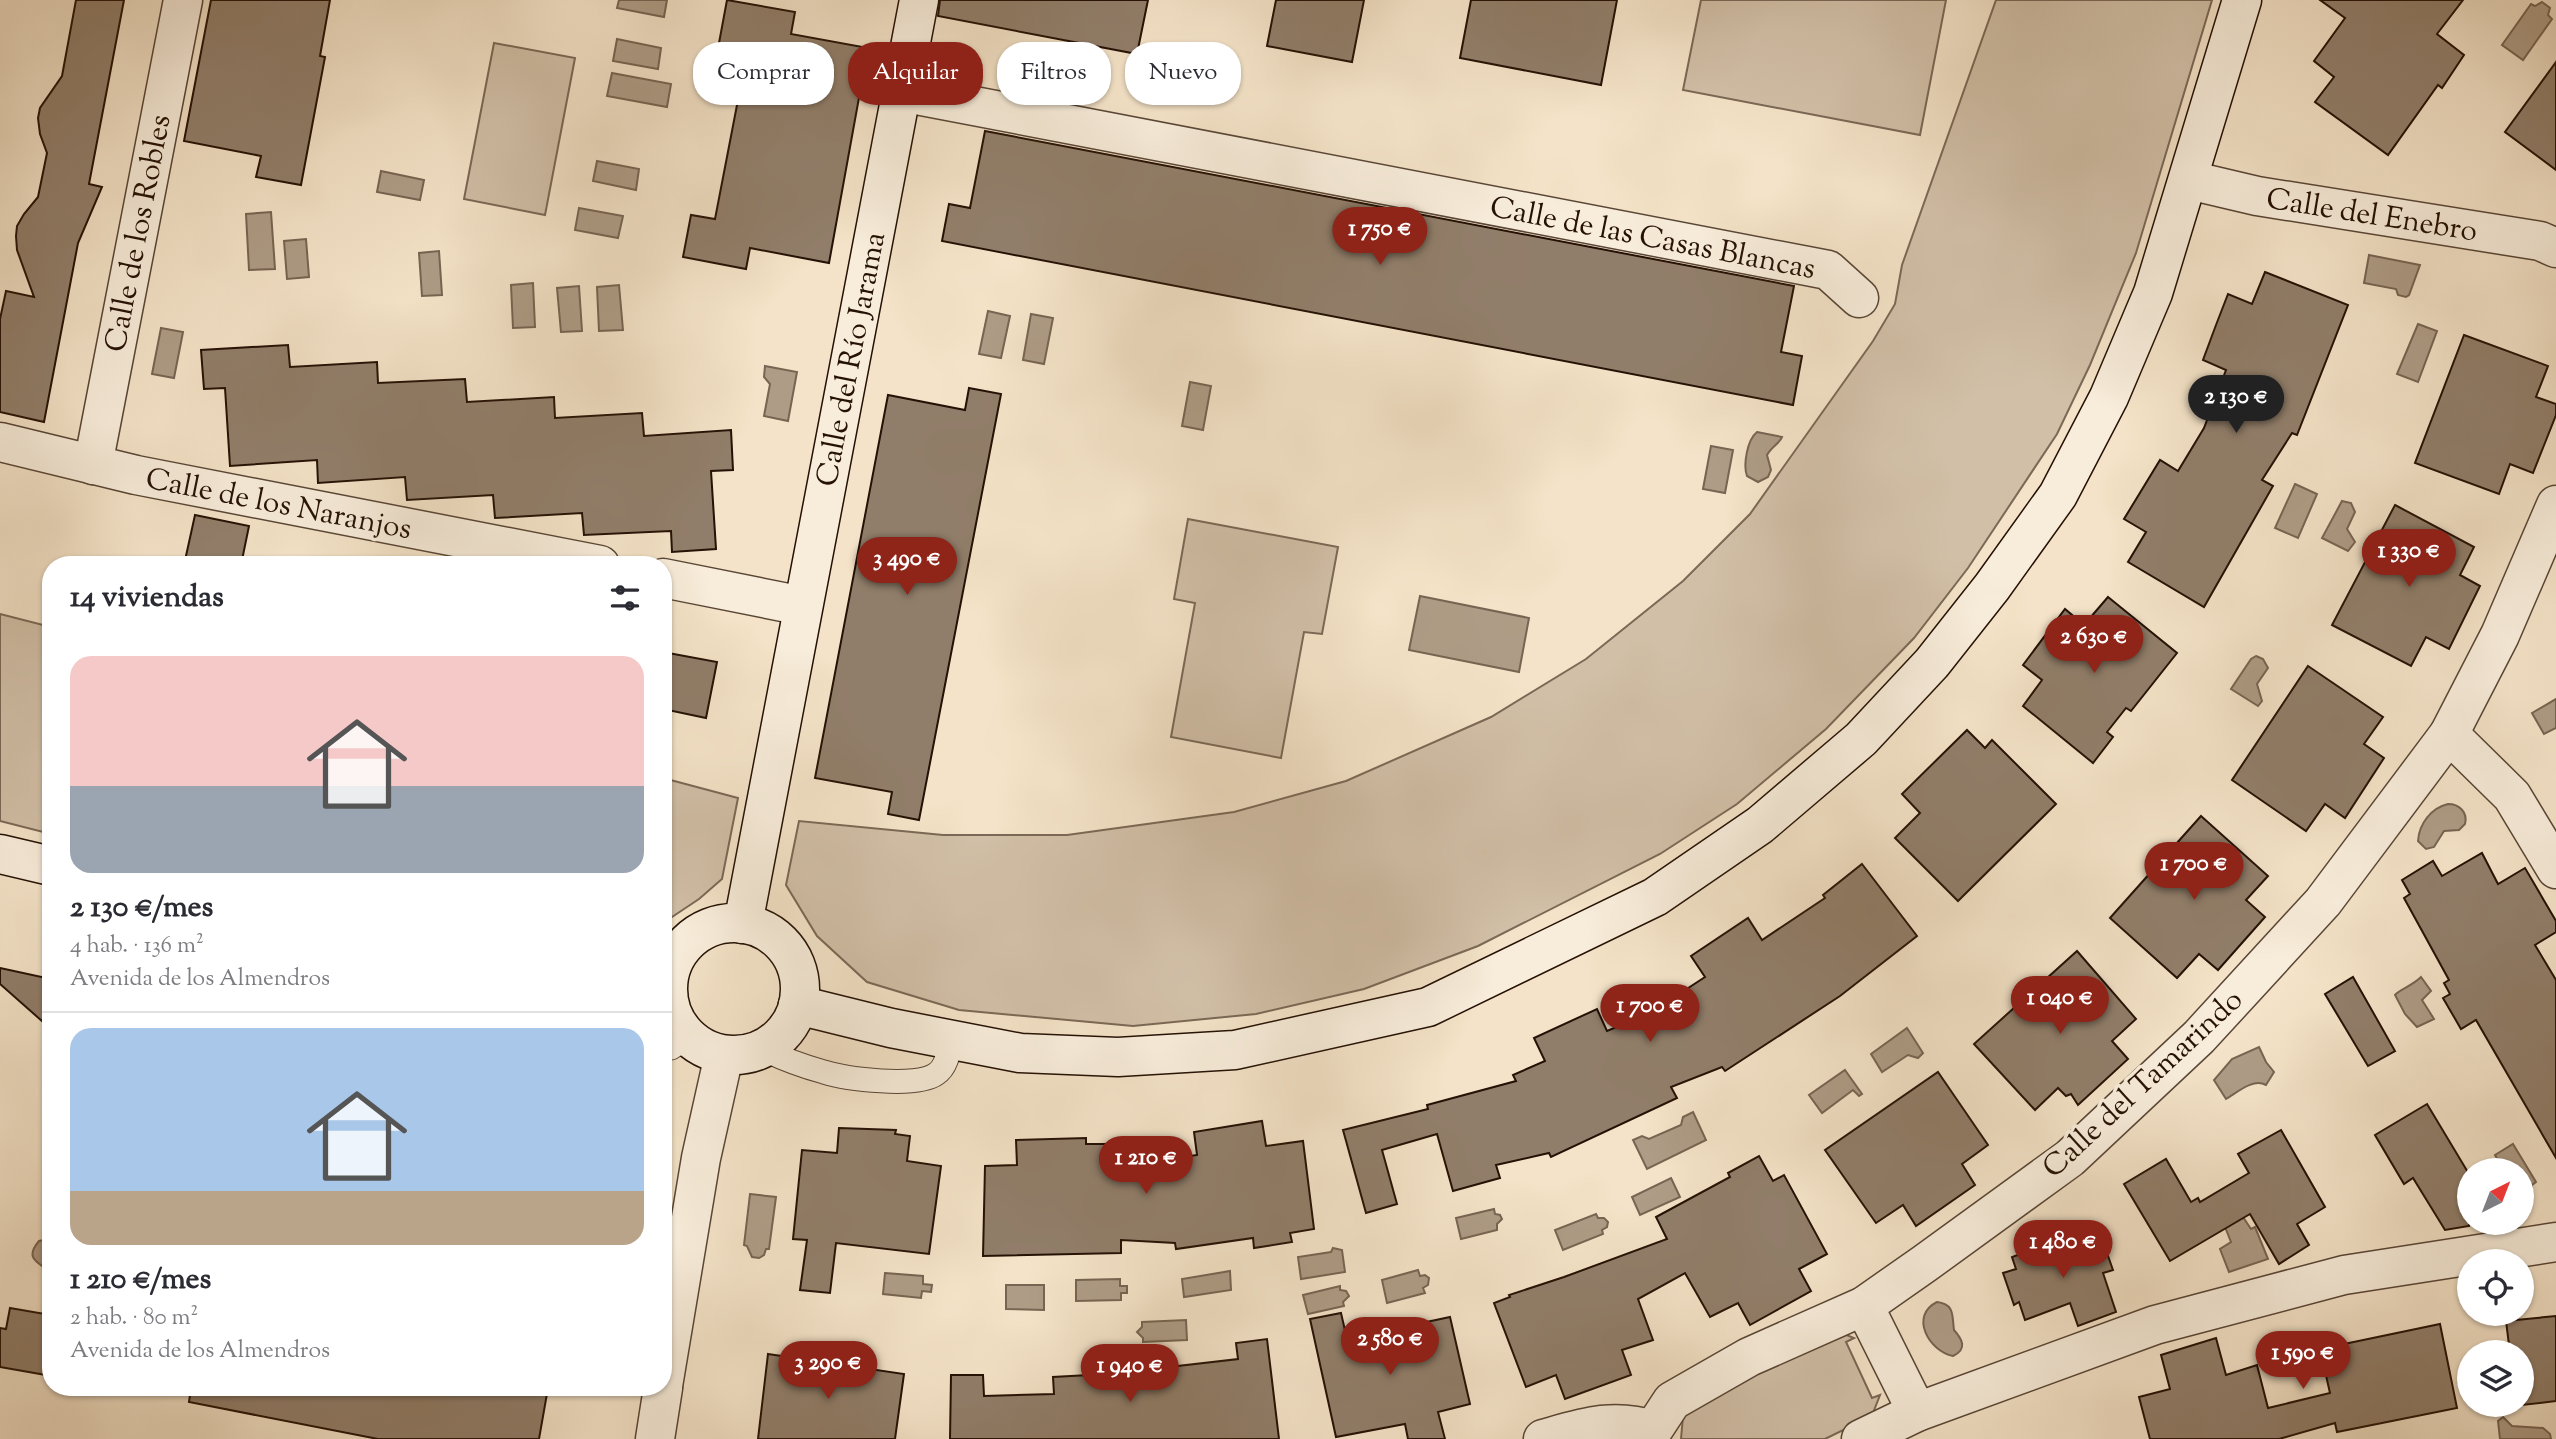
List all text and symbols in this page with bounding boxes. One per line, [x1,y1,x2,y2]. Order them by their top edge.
chip: Comprar [693,42,834,105]
chip: Alquilar [848,42,983,105]
chip: Filtros [997,42,1111,105]
chip: Nuevo [1125,42,1241,105]
street label: Calle de los Robles [95,111,184,356]
street label: Calle del Enebro [2263,179,2480,254]
street label: Calle de las Casas Blancas [1486,187,1819,292]
pin: 1 750 € [1315,208,1445,267]
text: 1 750 € [1348,213,1412,246]
street label: Calle del Río Jarama [807,228,898,490]
pin: 2 130 € [2171,376,2301,435]
text: 2 130 € [2204,381,2268,414]
street label: Calle de los Naranjos [142,459,415,552]
pin: 1 330 € [2344,530,2474,589]
text: 1 330 € [2378,535,2440,568]
pin: 3 490 € [842,538,972,597]
text: 3 490 € [873,543,941,576]
text: 14 viviendas [70,577,224,620]
icon: filters [606,579,644,617]
pin: 2 630 € [2029,616,2159,675]
text: 2 630 € [2060,621,2128,654]
icon: home [294,701,420,827]
pin: 1 700 € [2129,842,2259,902]
text: 1 700 € [2160,848,2228,881]
text: 2 130 €/mes [70,887,213,930]
text: 4 hab. · 136 m² [70,930,204,963]
text: Avenida de los Almendros [70,963,330,996]
pin: 1 040 € [1995,976,2125,1036]
street label: Calle del Tamarindo [2034,980,2254,1189]
text: 1 040 € [2027,982,2093,1015]
pin: 1 700 € [1585,984,1715,1044]
text: 1 700 € [1616,990,1684,1023]
icon: home [294,1073,420,1199]
pin: 1 210 € [1081,1136,1211,1196]
text: 1 210 € [1115,1142,1177,1175]
north arrow [2457,1158,2534,1236]
map controls [2457,1158,2534,1417]
pin: 1 480 € [1998,1220,2128,1280]
text: 1 480 € [2030,1226,2097,1259]
button: locate [2457,1249,2534,1326]
text: 1 210 €/mes [70,1259,211,1302]
text: 2 hab. · 80 m² [70,1302,198,1335]
pin: 2 580 € [1325,1318,1455,1377]
text: 2 580 € [1357,1323,1423,1356]
pin: 1 590 € [2238,1332,2368,1391]
text: Avenida de los Almendros [70,1335,330,1368]
text: 1 590 € [2272,1337,2334,1370]
button: layers [2457,1340,2534,1417]
pin: 3 290 € [763,1342,893,1401]
pin: 1 940 € [1065,1344,1195,1404]
text: 3 290 € [794,1347,862,1380]
text: 1 940 € [1097,1350,1163,1383]

